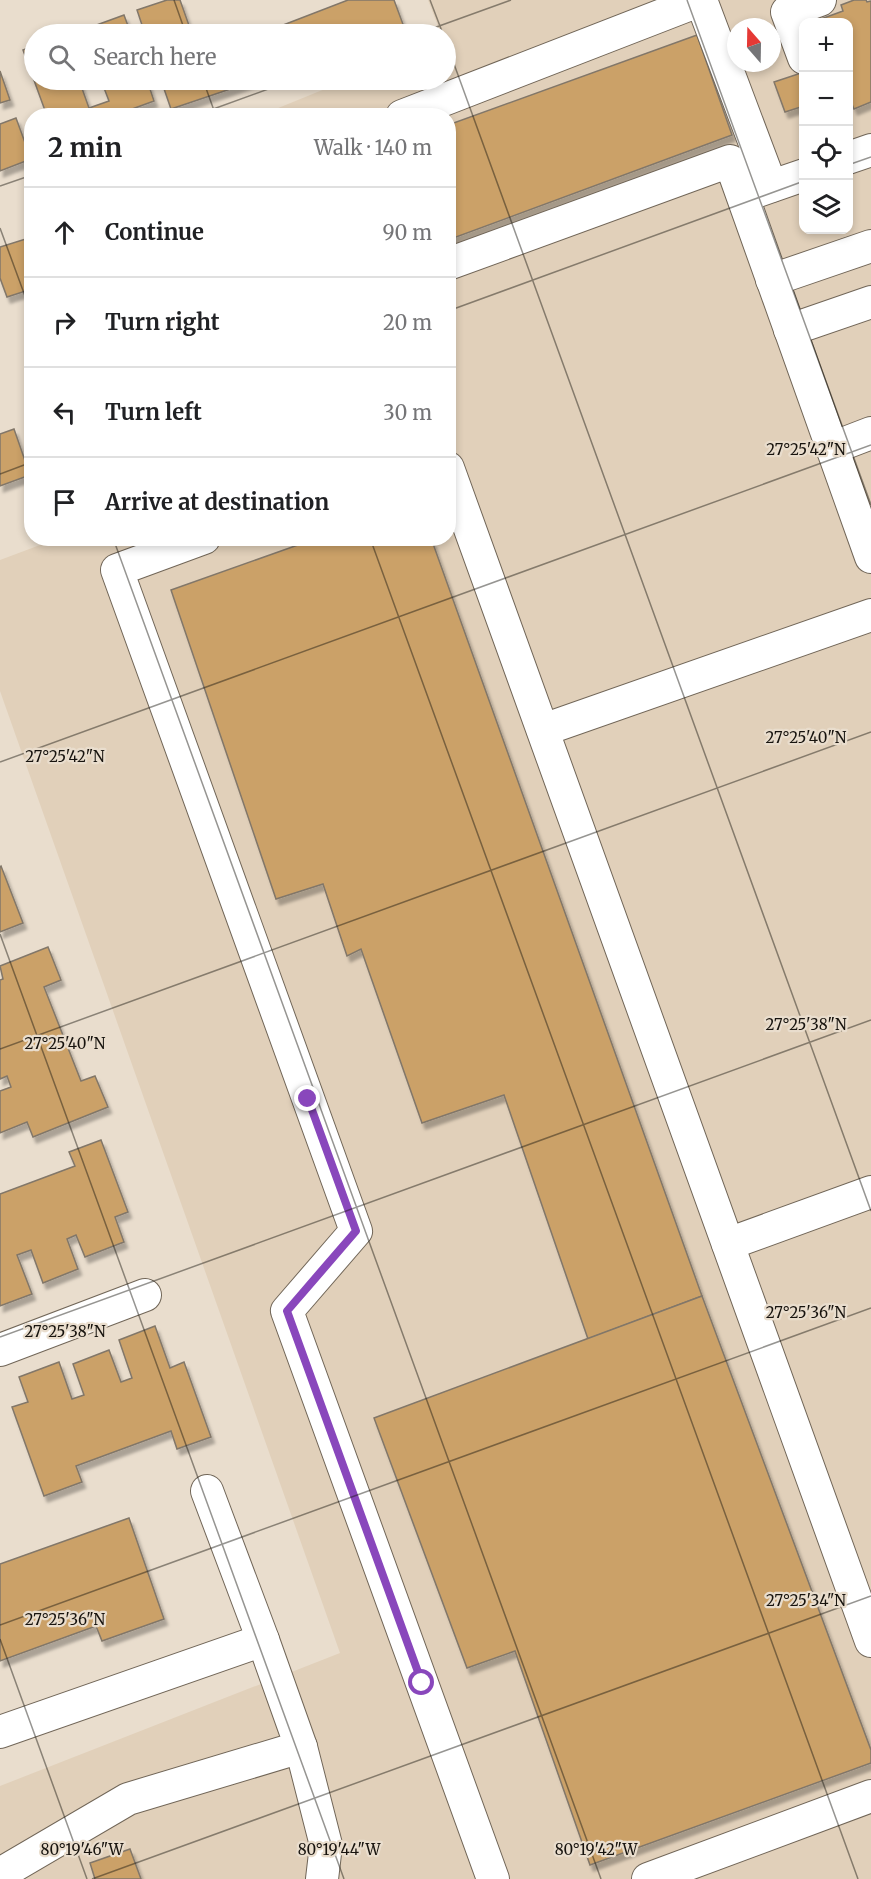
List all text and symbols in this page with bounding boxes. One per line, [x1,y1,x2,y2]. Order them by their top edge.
north arrow [727,18,781,72]
map controls [799,18,853,234]
button: + [799,18,853,72]
search box [24,24,456,90]
icon: search [45,41,78,74]
text: Search here [93,43,216,71]
button: − [799,72,853,126]
button: locate [799,126,853,180]
text: 2 min [48,131,122,164]
text: Walk · 140 m [314,135,432,160]
button: layers [799,180,853,234]
icon: ahead [48,216,81,249]
text: Continue [105,218,204,246]
text: 90 m [382,220,432,245]
icon: right [48,306,81,339]
text: Turn right [105,308,219,336]
text: 20 m [383,310,432,335]
icon: left [48,396,81,429]
text: Turn left [105,398,202,426]
text: 30 m [383,400,432,425]
text: 27°25'42"N [766,440,846,459]
icon: arrive [48,486,81,519]
text: Arrive at destination [105,488,329,516]
text: 27°25'40"N [766,728,847,747]
text: 27°25'42"N [25,747,105,766]
text: 27°25'38"N [766,1015,847,1034]
text: 27°25'40"N [25,1034,106,1053]
route end [294,1085,320,1111]
text: 27°25'36"N [766,1303,847,1322]
text: 27°25'38"N [25,1322,106,1341]
text: 27°25'34"N [766,1591,846,1610]
text: 27°25'36"N [25,1610,106,1629]
route start [408,1669,434,1695]
text: 80°19'46"W [41,1840,125,1859]
text: 80°19'44"W [298,1840,381,1859]
text: 80°19'42"W [555,1840,638,1859]

